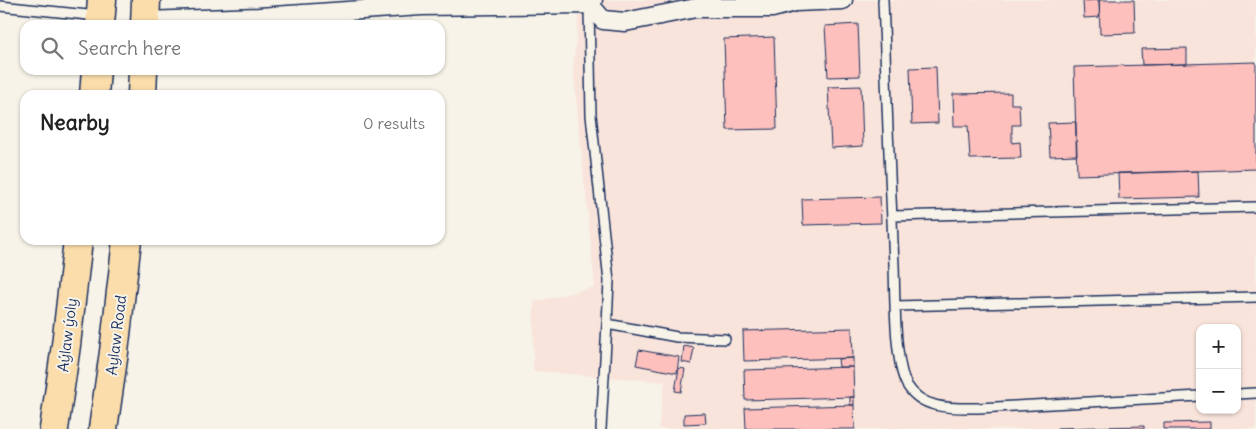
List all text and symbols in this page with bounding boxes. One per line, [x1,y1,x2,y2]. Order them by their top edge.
search box [20,20,445,75]
icon: search [38,34,66,62]
text: Search here [78,36,181,60]
text: Nearby [40,109,110,136]
text: 0 results [363,113,425,133]
street label: Aylaw Road [102,294,130,376]
street label: Aýlaw ýoly [53,297,81,373]
map controls [1196,324,1241,414]
button: + [1196,324,1241,369]
button: − [1196,369,1241,414]

